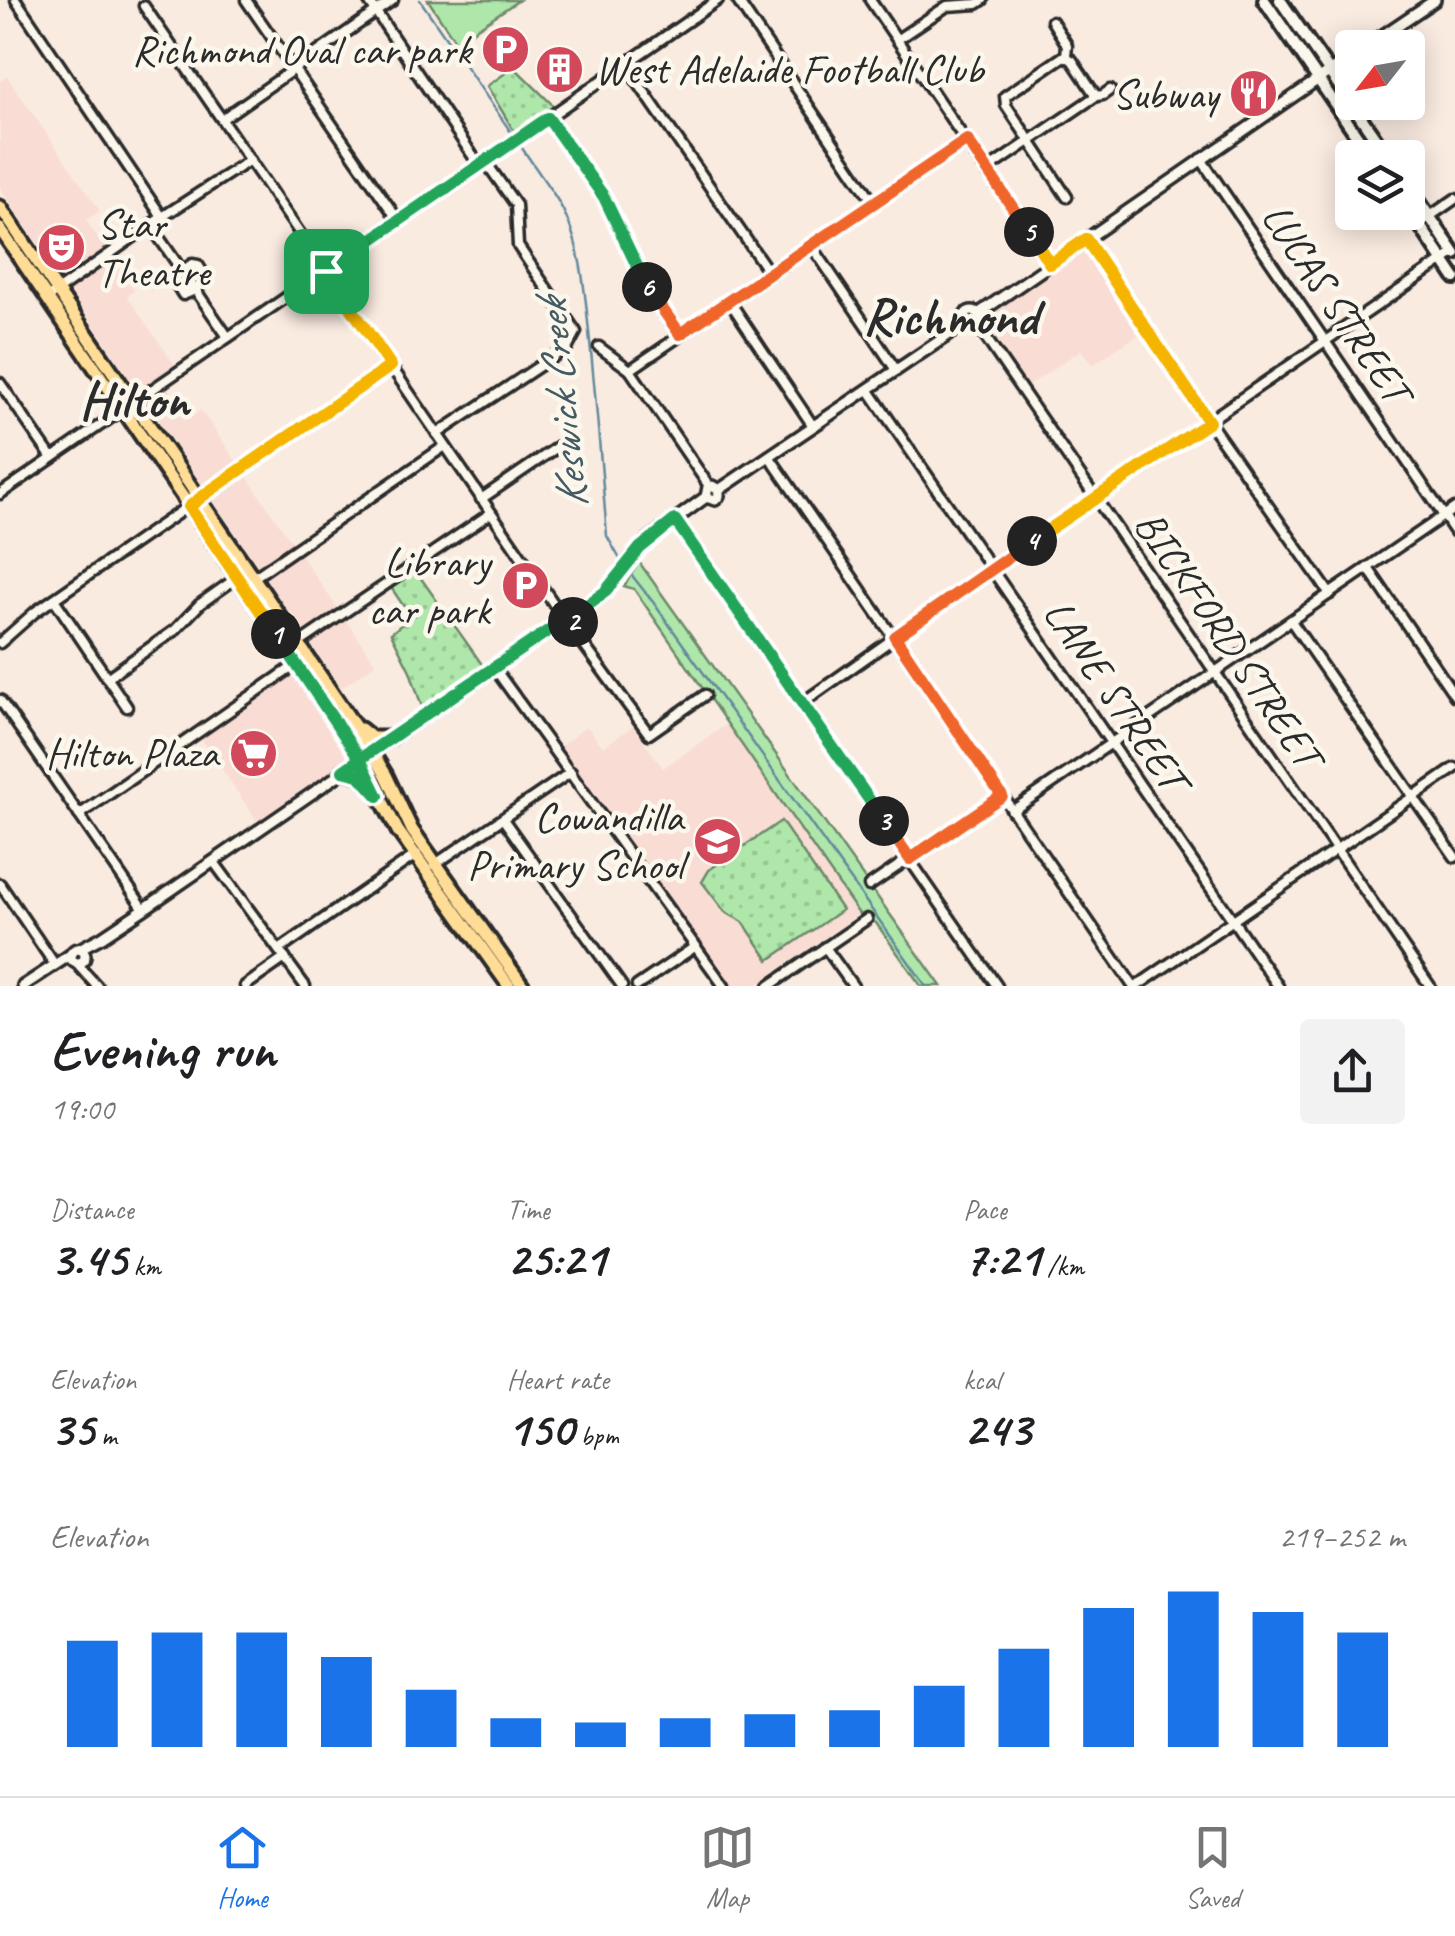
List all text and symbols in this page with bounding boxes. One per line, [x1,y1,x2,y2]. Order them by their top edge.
place label: Richmond Oval car park [132,24,474,77]
parking icon: Richmond Oval car park [480,24,532,76]
north arrow [1335,30,1425,120]
map controls [1335,30,1425,230]
building icon: West Adelaide Football Club [534,43,586,95]
place label: West Adelaide Football Club [595,43,986,96]
place label: Subway [1112,68,1222,121]
restaurant icon: Subway [1227,68,1279,120]
button: layers [1335,140,1425,230]
street label: LUCAS STREET [1250,193,1427,420]
place label: Star Theatre [97,198,212,299]
pin: 5 [1004,207,1054,257]
text: 5 [1023,214,1035,249]
theatre icon: Star Theatre [36,222,88,274]
pin [284,229,369,314]
icon: arrive [299,244,354,299]
pin: 6 [622,262,672,312]
text: 6 [640,269,654,304]
district label: Richmond [863,284,1046,350]
water label: Keswick Creek [522,288,601,511]
district label: Hilton [79,367,192,433]
street label: BICKFORD STREET [1123,501,1338,785]
pin: 4 [1007,516,1057,566]
text: 4 [1026,523,1038,558]
place label: Library car park [368,536,494,637]
parking icon: Library car park [499,560,551,612]
street label: LANE STREET [1032,589,1204,810]
pin: 2 [548,597,598,647]
text: 2 [567,604,579,639]
pin: 1 [251,609,301,659]
text: 1 [270,616,282,651]
place label: Hilton Plaza [45,727,221,780]
supermarket icon: Hilton Plaza [227,727,279,779]
place label: Cowandilla Primary School [467,791,690,892]
pin: 3 [859,796,909,846]
text: 3 [878,803,890,838]
school or university icon: Cowandilla Primary School [692,815,744,867]
text: Evening run [50,1015,275,1085]
button: share [1300,1019,1405,1124]
text: 19:00 [50,1088,114,1129]
text: Distance [50,1192,134,1227]
text: Time [507,1192,550,1227]
text: Pace [963,1192,1006,1227]
text: 3.45 [50,1227,127,1290]
text: 25:21 [507,1227,606,1290]
text: 7:21 [963,1227,1041,1290]
text: km [127,1248,161,1283]
text: /km [1041,1248,1084,1283]
text: Elevation [50,1362,136,1397]
text: Heart rate [507,1362,609,1397]
text: kcal [963,1362,1000,1397]
text: 35 [50,1397,94,1460]
text: 150 [507,1397,573,1460]
text: 243 [963,1397,1031,1460]
text: m [94,1418,117,1453]
text: bpm [573,1418,619,1453]
text: Elevation [50,1516,148,1557]
text: 219–252 m [1279,1516,1405,1557]
tab: Home [215,1820,270,1915]
tab: Map [700,1820,755,1915]
tab: Saved [1185,1820,1240,1915]

